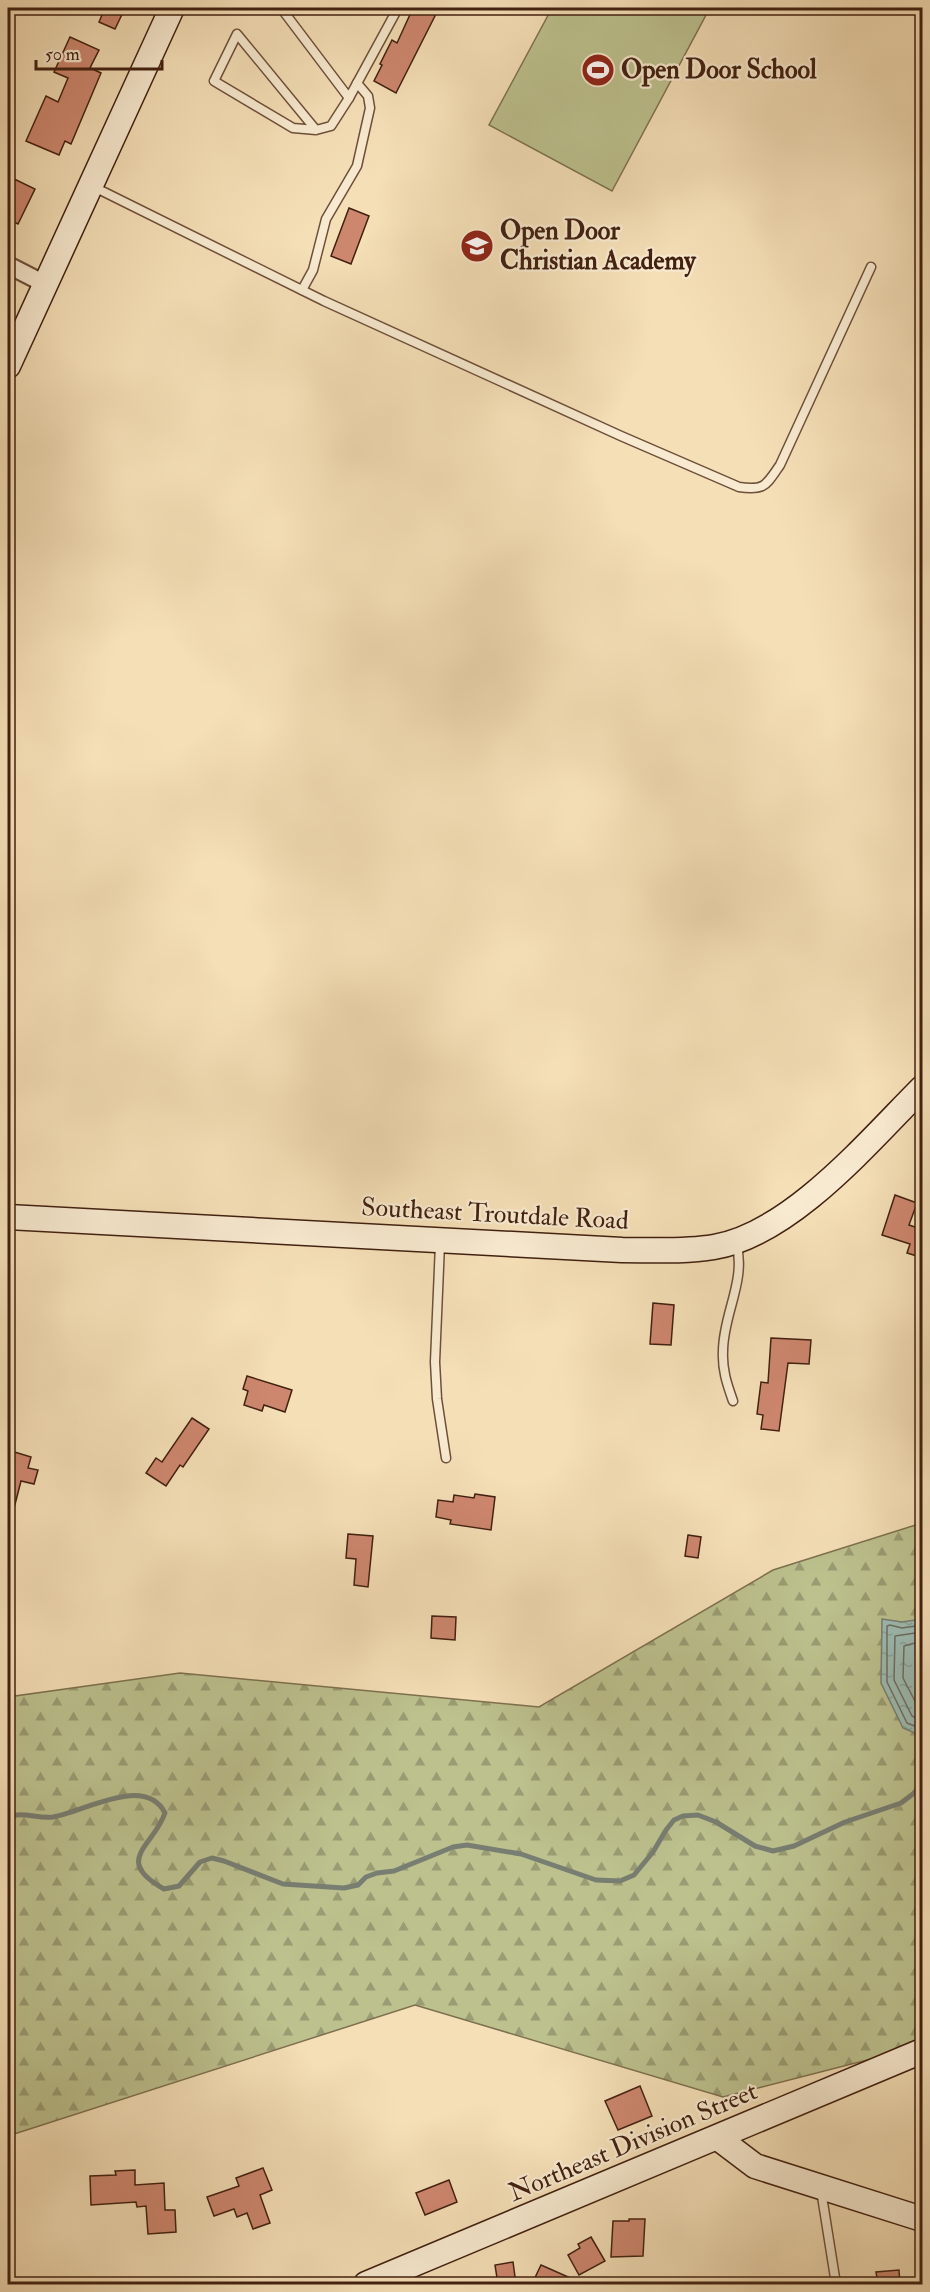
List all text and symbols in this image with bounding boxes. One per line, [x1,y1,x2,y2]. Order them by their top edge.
scale bar [36,33,162,71]
text: 50 m [45,43,80,66]
sports icon: Open Door School [580,52,616,88]
place label: Open Door School [621,54,817,87]
place label: Open Door Christian Academy [500,215,697,278]
school or university icon: Open Door Christian Academy [459,228,495,264]
street label: Southeast Troutdale Road [360,1191,630,1237]
street label: Northeast Division Street [504,2075,762,2209]

